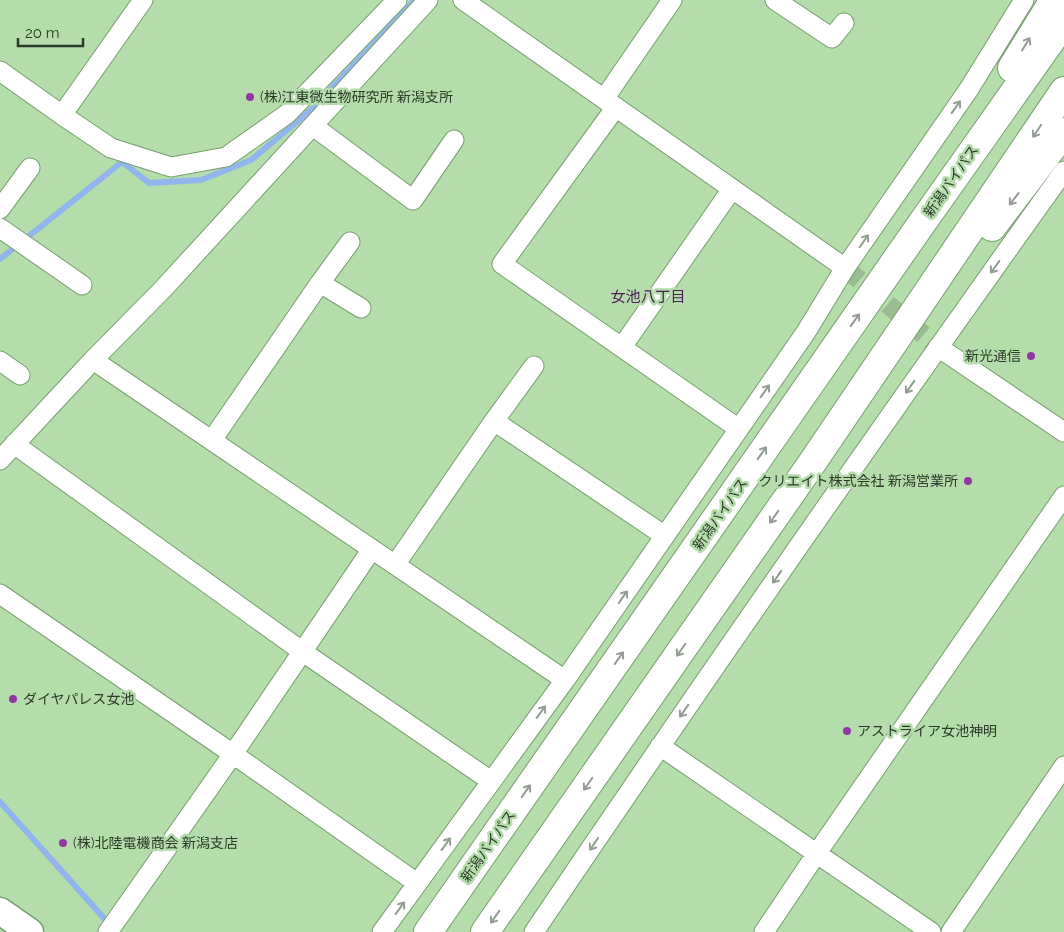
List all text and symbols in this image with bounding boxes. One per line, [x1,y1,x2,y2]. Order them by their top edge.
scale bar [18,15,82,47]
text: 20 m [25,24,60,42]
one-way arrow [1021,38,1031,52]
place label: (株)江東微生物研究所 新潟支所 [260,89,453,105]
marker: (株)江東微生物研究所 新潟支所 [244,91,256,103]
one-way arrow [951,100,961,114]
one-way arrow [1032,124,1042,138]
street label: 新潟バイパス [920,142,982,220]
one-way arrow [1009,192,1019,206]
one-way arrow [859,234,869,248]
one-way arrow [990,260,1000,274]
district label: 女池八丁目 [610,288,686,306]
one-way arrow [850,313,860,327]
place label: 新光通信 [965,348,1021,364]
marker: 新光通信 [1025,350,1037,362]
one-way arrow [905,379,915,393]
one-way arrow [760,384,770,398]
one-way arrow [757,446,767,460]
place label: クリエイト株式会社 新潟営業所 [758,473,958,489]
street label: 新潟バイパス [689,475,751,553]
marker: クリエイト株式会社 新潟営業所 [962,475,974,487]
one-way arrow [769,510,779,524]
one-way arrow [772,570,782,584]
one-way arrow [618,590,628,604]
one-way arrow [676,643,686,657]
one-way arrow [614,651,624,665]
place label: ダイヤパレス女池 [23,691,134,707]
marker: ダイヤパレス女池 [7,693,19,705]
one-way arrow [679,704,689,718]
one-way arrow [536,706,546,720]
place label: アストライア女池神明 [857,723,997,739]
marker: アストライア女池神明 [841,725,853,737]
one-way arrow [583,777,593,791]
one-way arrow [521,785,531,799]
street label: 新潟バイパス [457,807,519,885]
place label: (株)北陸電機商会 新潟支店 [73,835,238,851]
marker: (株)北陸電機商会 新潟支店 [57,837,69,849]
one-way arrow [441,837,451,851]
one-way arrow [589,837,599,851]
one-way arrow [394,902,405,915]
one-way arrow [490,910,500,924]

